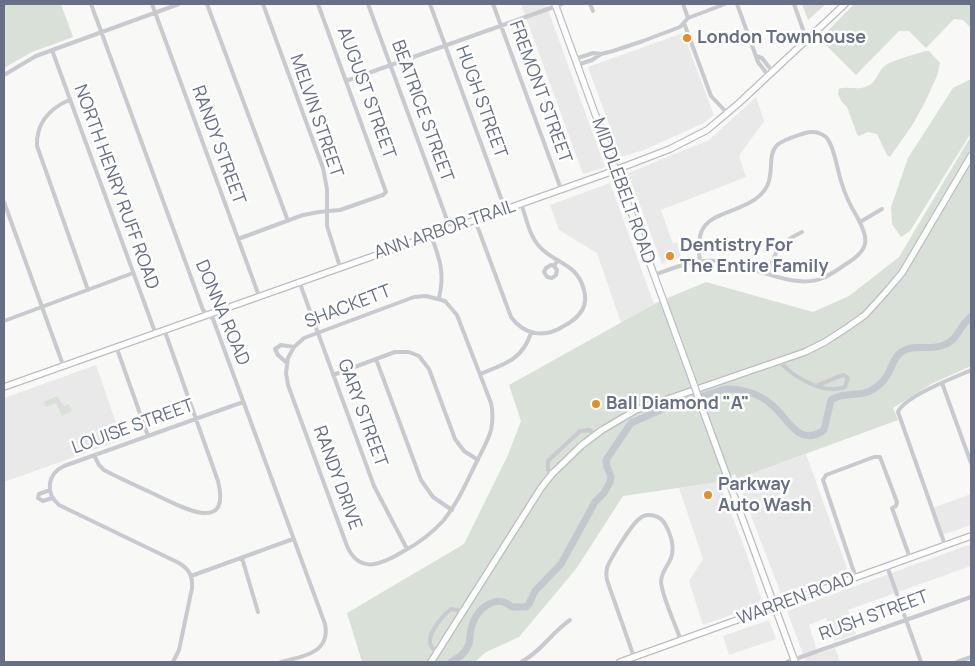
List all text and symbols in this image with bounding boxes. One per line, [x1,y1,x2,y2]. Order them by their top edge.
street label: FREMONT STREET [504,18,576,166]
street label: AUGUST STREET [332,24,400,162]
place label: London Townhouse [697,27,866,49]
marker: London Townhouse [681,32,693,44]
street label: BEATRICE STREET [386,37,458,185]
street label: HUGH STREET [451,43,511,161]
street label: MELVIN STREET [285,52,347,180]
street label: NORTH HENRY RUFF ROAD [69,82,163,292]
street label: RANDY STREET [187,83,249,207]
street label: MIDDLEBELT ROAD [587,115,659,267]
street label: ANN ARBOR TRAIL [371,196,519,264]
place label: Dentistry For The Entire Family [680,235,828,278]
marker: Dentistry For The Entire Family [664,250,676,262]
street label: DONNA ROAD [190,257,254,369]
street label: SHACKETT [302,281,394,333]
street label: GARY STREET [333,356,391,470]
place label: Ball Diamond "A" [606,393,750,415]
street label: LOUISE STREET [69,395,197,459]
marker: Ball Diamond "A" [590,398,602,410]
street label: RANDY DRIVE [308,423,366,533]
place label: Parkway Auto Wash [718,474,811,516]
marker: Parkway Auto Wash [702,489,714,501]
street label: WARREN ROAD [734,568,858,630]
street label: RUSH STREET [816,586,932,646]

